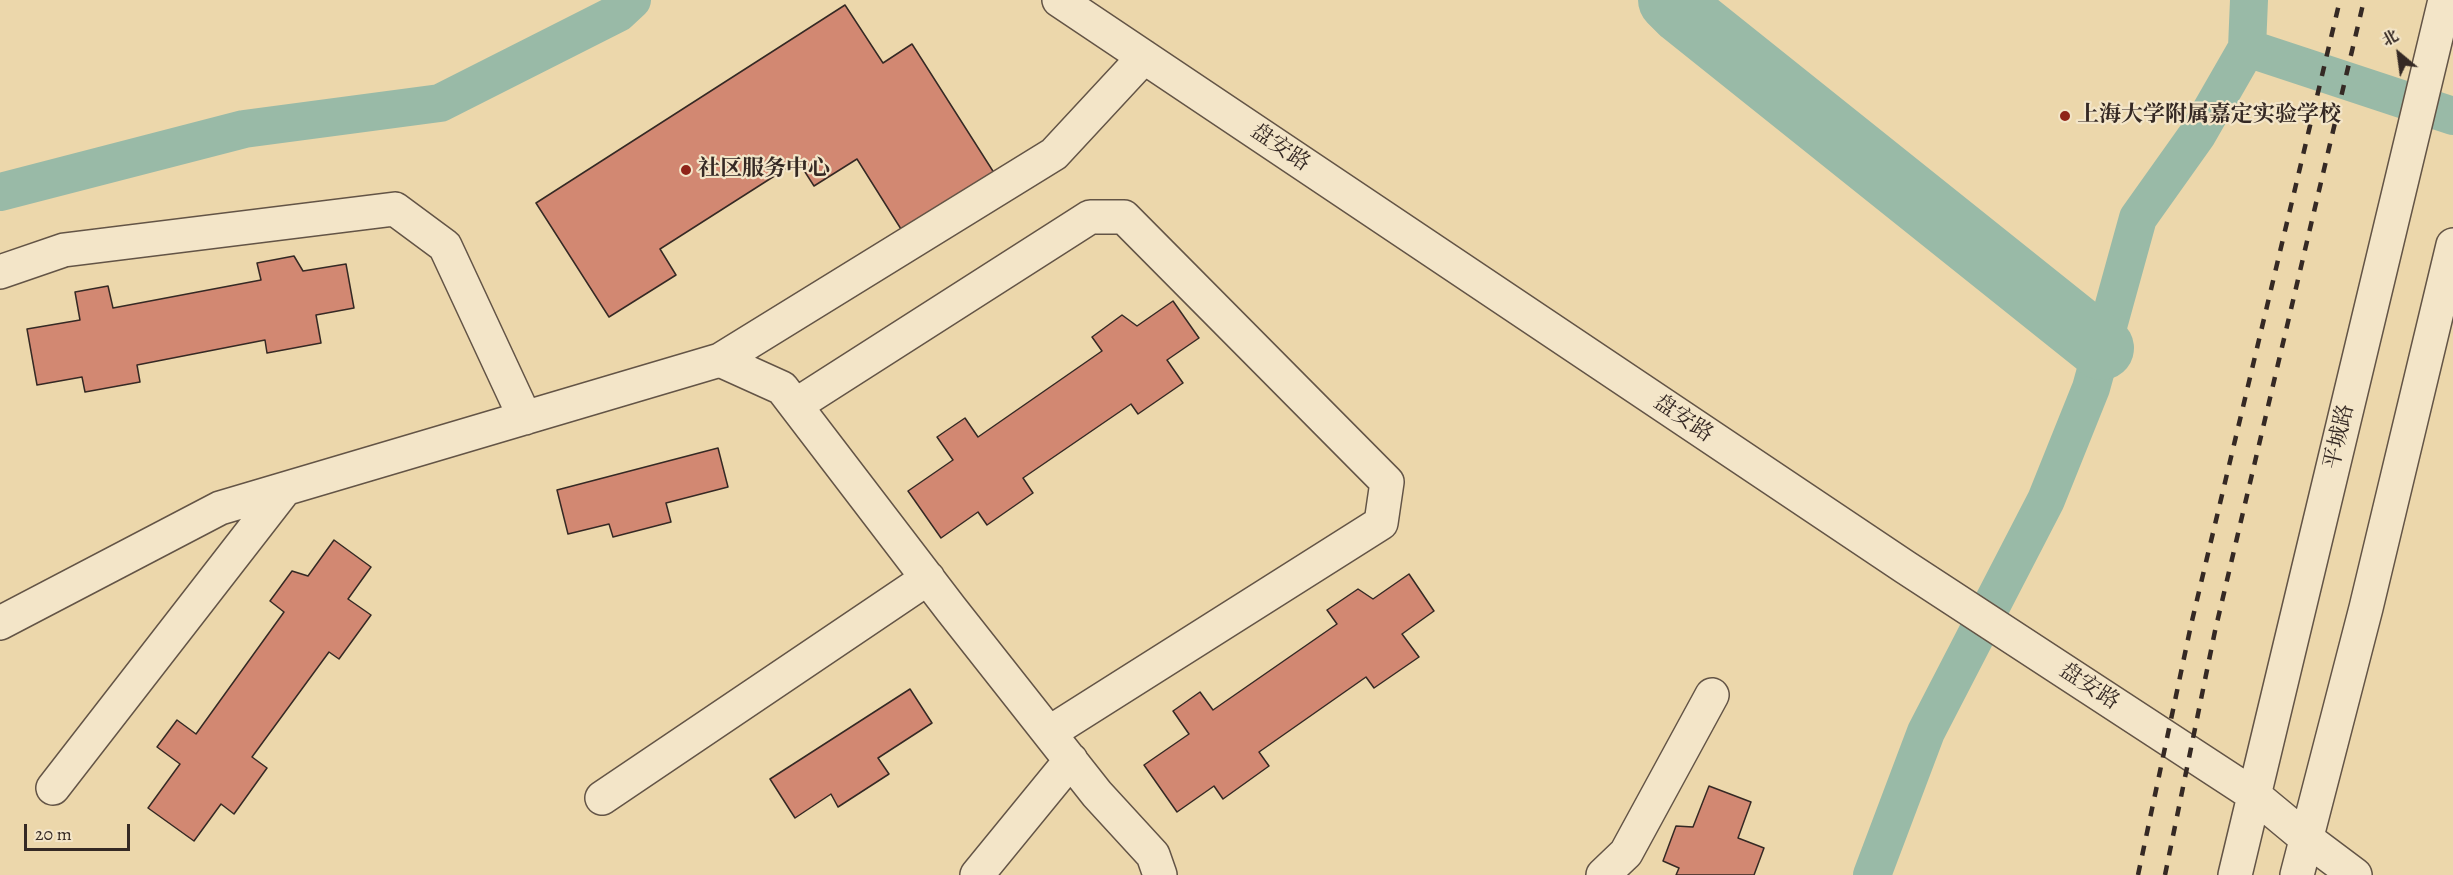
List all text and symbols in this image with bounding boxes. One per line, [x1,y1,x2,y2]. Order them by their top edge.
north arrow [2369,24,2429,84]
text: 北 [2378,25,2403,52]
place label: 上海大学附属嘉定实验学校 [2077,103,2341,129]
marker: 上海大学附属嘉定实验学校 [2058,109,2072,123]
street label: 盘安路 [1245,119,1315,177]
place label: 社区服务中心 [698,157,830,183]
marker: 社区服务中心 [679,163,693,177]
street label: 盘安路 [1648,390,1718,448]
street label: 平城路 [2320,402,2360,472]
street label: 盘安路 [2054,658,2124,716]
scale bar [27,812,134,850]
text: 20 m [35,822,72,846]

